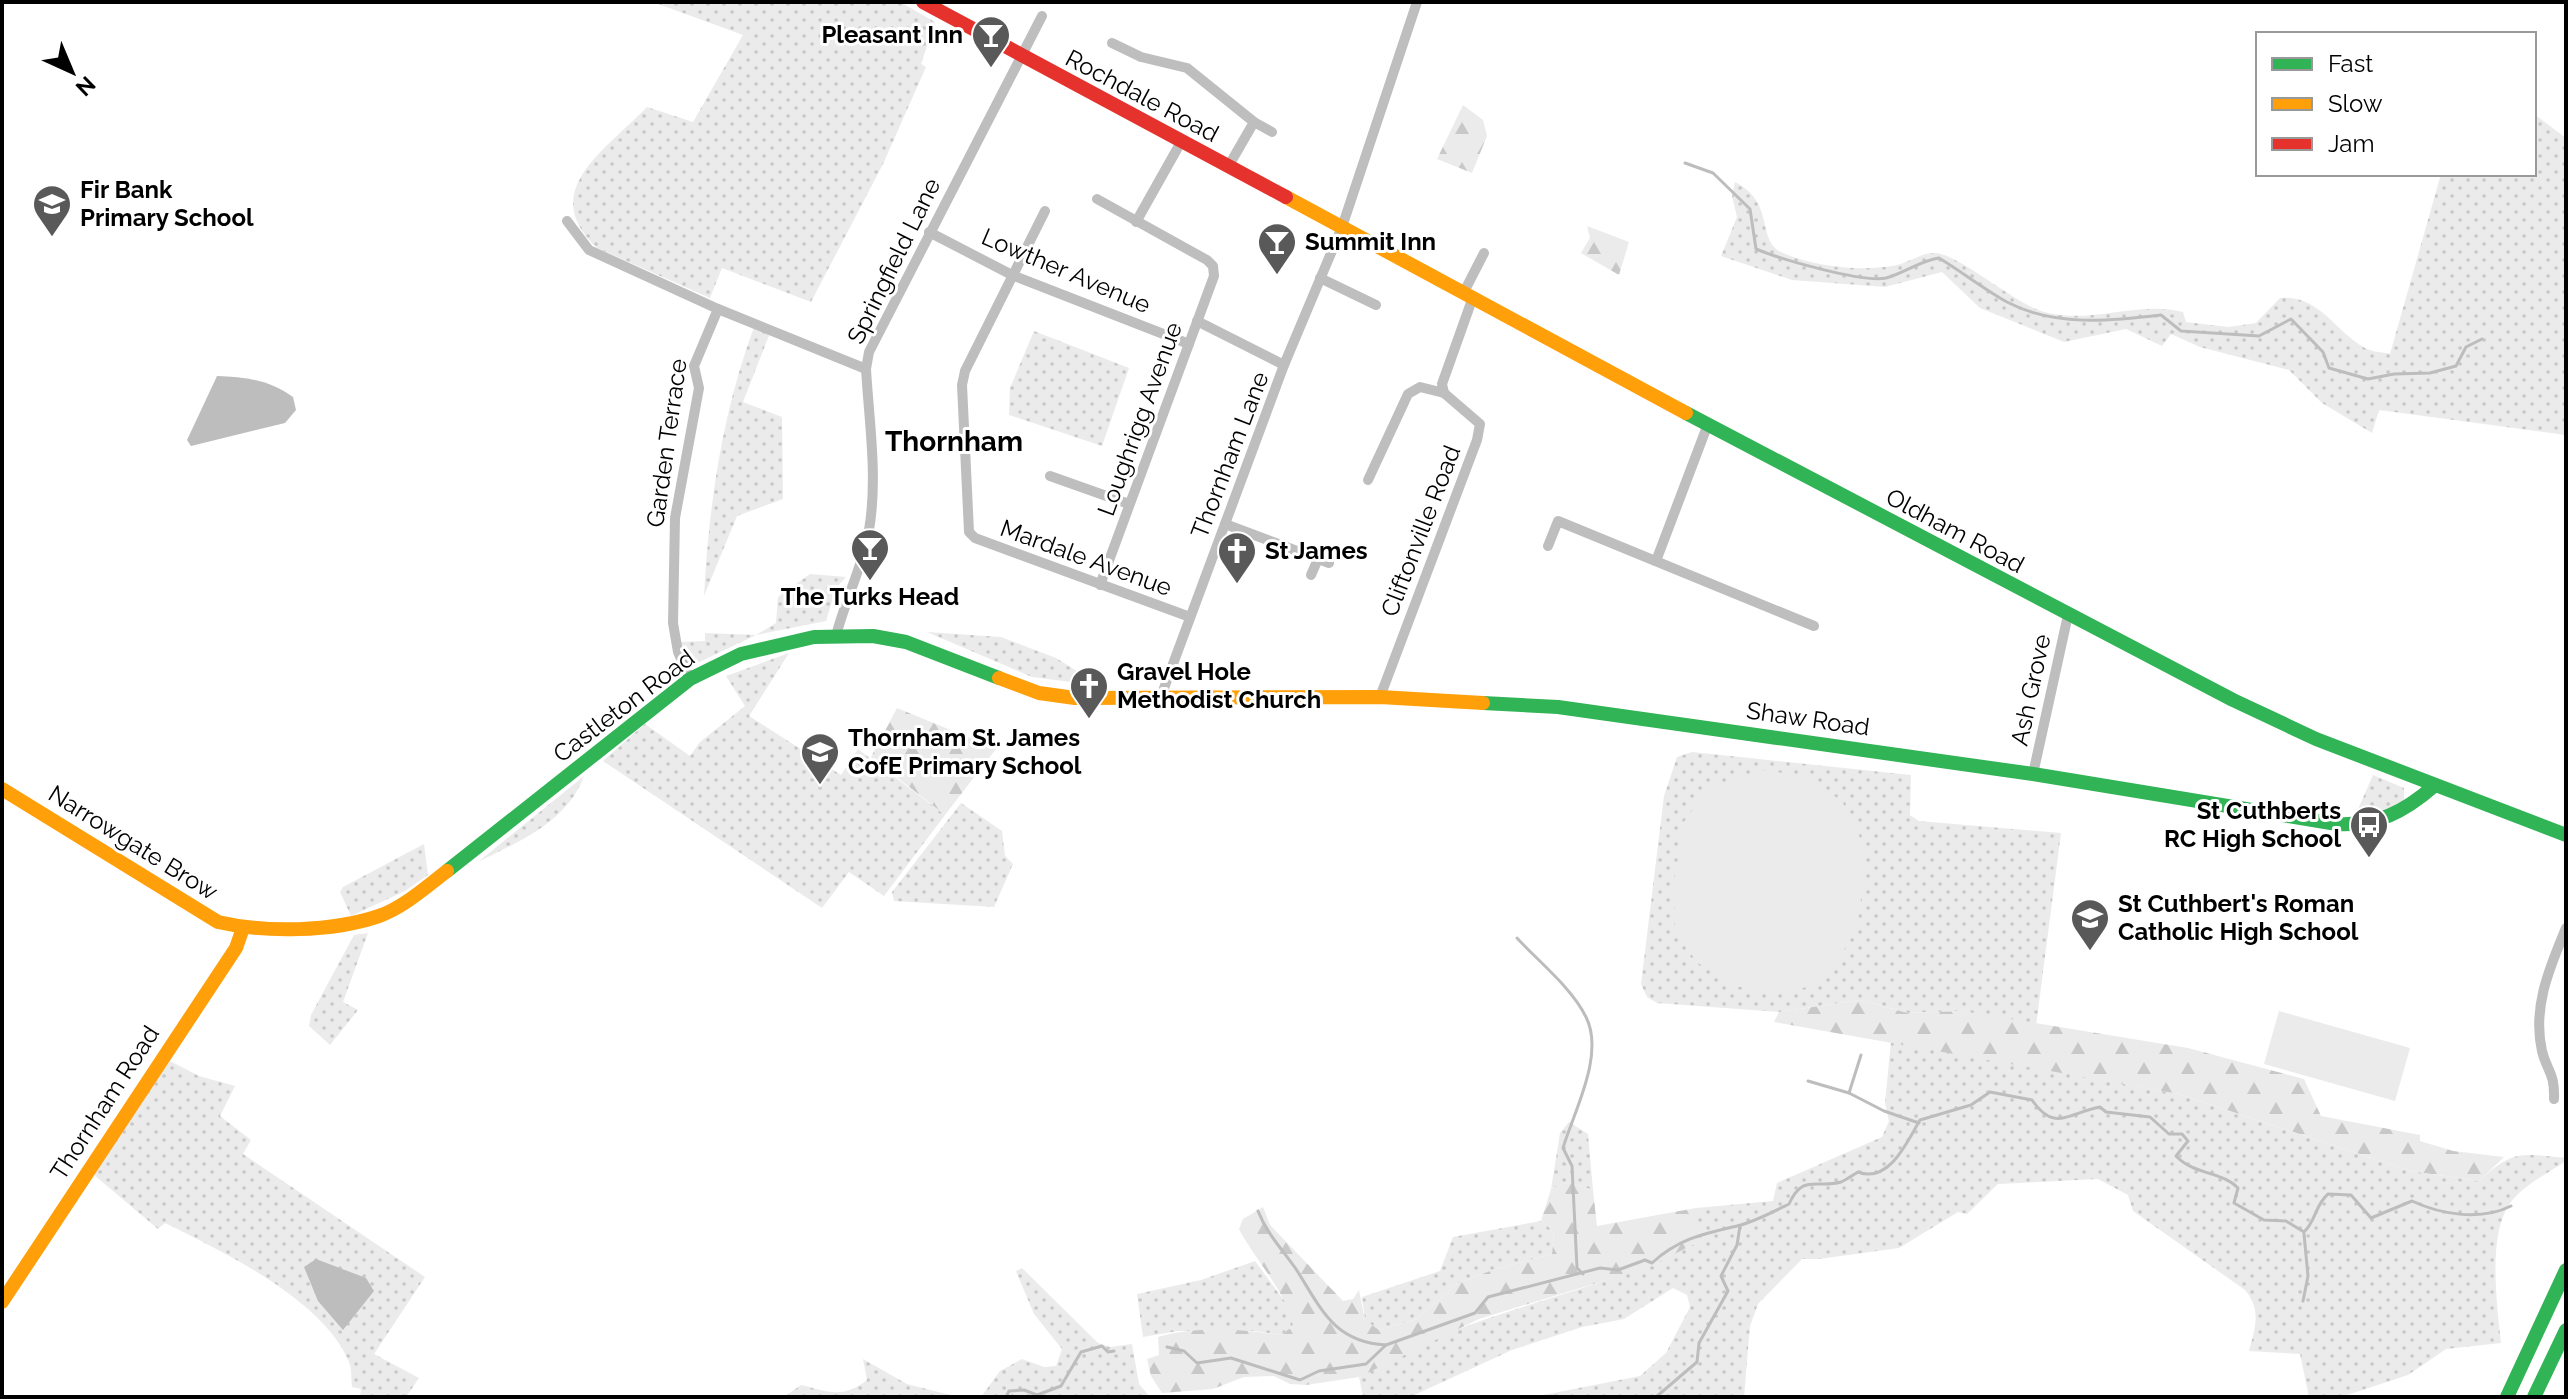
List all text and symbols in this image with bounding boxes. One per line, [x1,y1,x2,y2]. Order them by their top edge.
bar icon: Pleasant Inn [970,14,1012,69]
place label: Pleasant Inn [821,20,963,49]
north arrow [32,32,112,112]
legend [2256,32,2536,176]
street label: Rochdale Road [1061,43,1224,148]
text: Fast [2328,49,2373,78]
text: N [71,71,101,102]
text: Slow [2328,89,2383,118]
text: Jam [2328,129,2374,158]
street label: Springfield Lane [841,173,946,348]
place label: Fir Bank Primary School [80,175,254,232]
school or university icon: Fir Bank Primary School [31,183,73,238]
bar icon: Summit Inn [1256,221,1298,276]
street label: Lowther Avenue [977,222,1155,319]
place label: Summit Inn [1305,227,1436,256]
street label: Loughrigg Avenue [1091,318,1188,520]
street label: Garden Terrace [640,357,693,529]
street label: Thornham Lane [1185,368,1275,542]
district label: Thornham [885,425,1023,458]
street label: Cliftonville Road [1375,441,1466,620]
street label: Oldham Road [1881,482,2029,579]
street label: Mardale Avenue [996,513,1176,602]
bar icon: The Turks Head [849,527,891,582]
church icon: St James [1216,530,1258,585]
place label: St James [1265,536,1368,565]
place label: The Turks Head [781,582,959,611]
street label: Ash Grove [2005,631,2056,748]
street label: Castleton Road [547,643,700,768]
place label: Gravel Hole Methodist Church [1117,657,1321,714]
church icon: Gravel Hole Methodist Church [1068,665,1110,720]
street label: Shaw Road [1745,696,1871,741]
place label: Thornham St. James CofE Primary School [848,723,1082,780]
school or university icon: Thornham St. James CofE Primary School [799,731,841,786]
street label: Narrowgate Brow [43,779,224,907]
place label: St Cuthberts RC High School [2164,796,2341,853]
bus stop icon: St Cuthberts RC High School [2348,804,2390,859]
place label: St Cuthbert's Roman Catholic High School [2118,889,2359,946]
school or university icon: St Cuthbert's Roman Catholic High School [2069,897,2111,952]
street label: Thornham Road [44,1020,165,1185]

